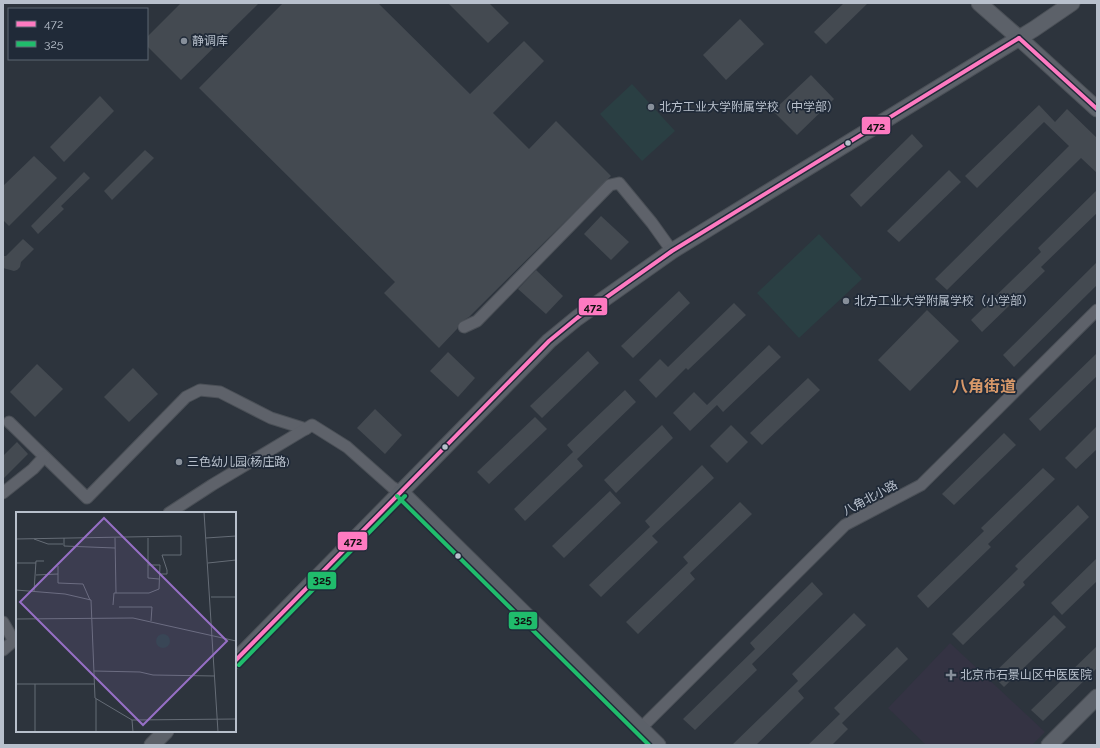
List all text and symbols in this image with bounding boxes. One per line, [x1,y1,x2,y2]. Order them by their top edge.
legend [8,8,148,60]
text: 472 [44,17,63,31]
place label: 静调库 [192,34,228,48]
marker: 静调库 [179,36,189,46]
text: 325 [44,37,64,51]
place label: 北方工业大学附属学校（中学部） [659,100,839,114]
marker: 北方工业大学附属学校（中学部） [646,102,656,112]
line badge: 472 [861,116,891,135]
text: 472 [867,120,885,133]
unlabelled marker [843,138,853,148]
place label: 北方工业大学附属学校（小学部） [854,294,1034,308]
marker: 北方工业大学附属学校（小学部） [841,296,851,306]
line badge: 472 [578,297,608,316]
text: 472 [584,301,602,314]
district label: 八角街道 [952,377,1016,396]
unlabelled marker [440,442,450,452]
place label: 三色幼儿园(杨庄路) [187,455,289,469]
marker: 三色幼儿园(杨庄路) [174,457,184,467]
street label: 八角北小路 [840,478,900,518]
inset map [16,512,236,732]
line badge: 472 [337,531,368,551]
text: 472 [344,535,362,548]
unlabelled marker [453,551,463,561]
line badge: 325 [307,571,337,590]
text: 325 [313,574,331,587]
line badge: 325 [508,611,538,630]
text: 325 [514,614,532,627]
place label: 北京市石景山区中医医院 [960,668,1092,682]
marker: 北京市石景山区中医医院 [945,669,957,681]

